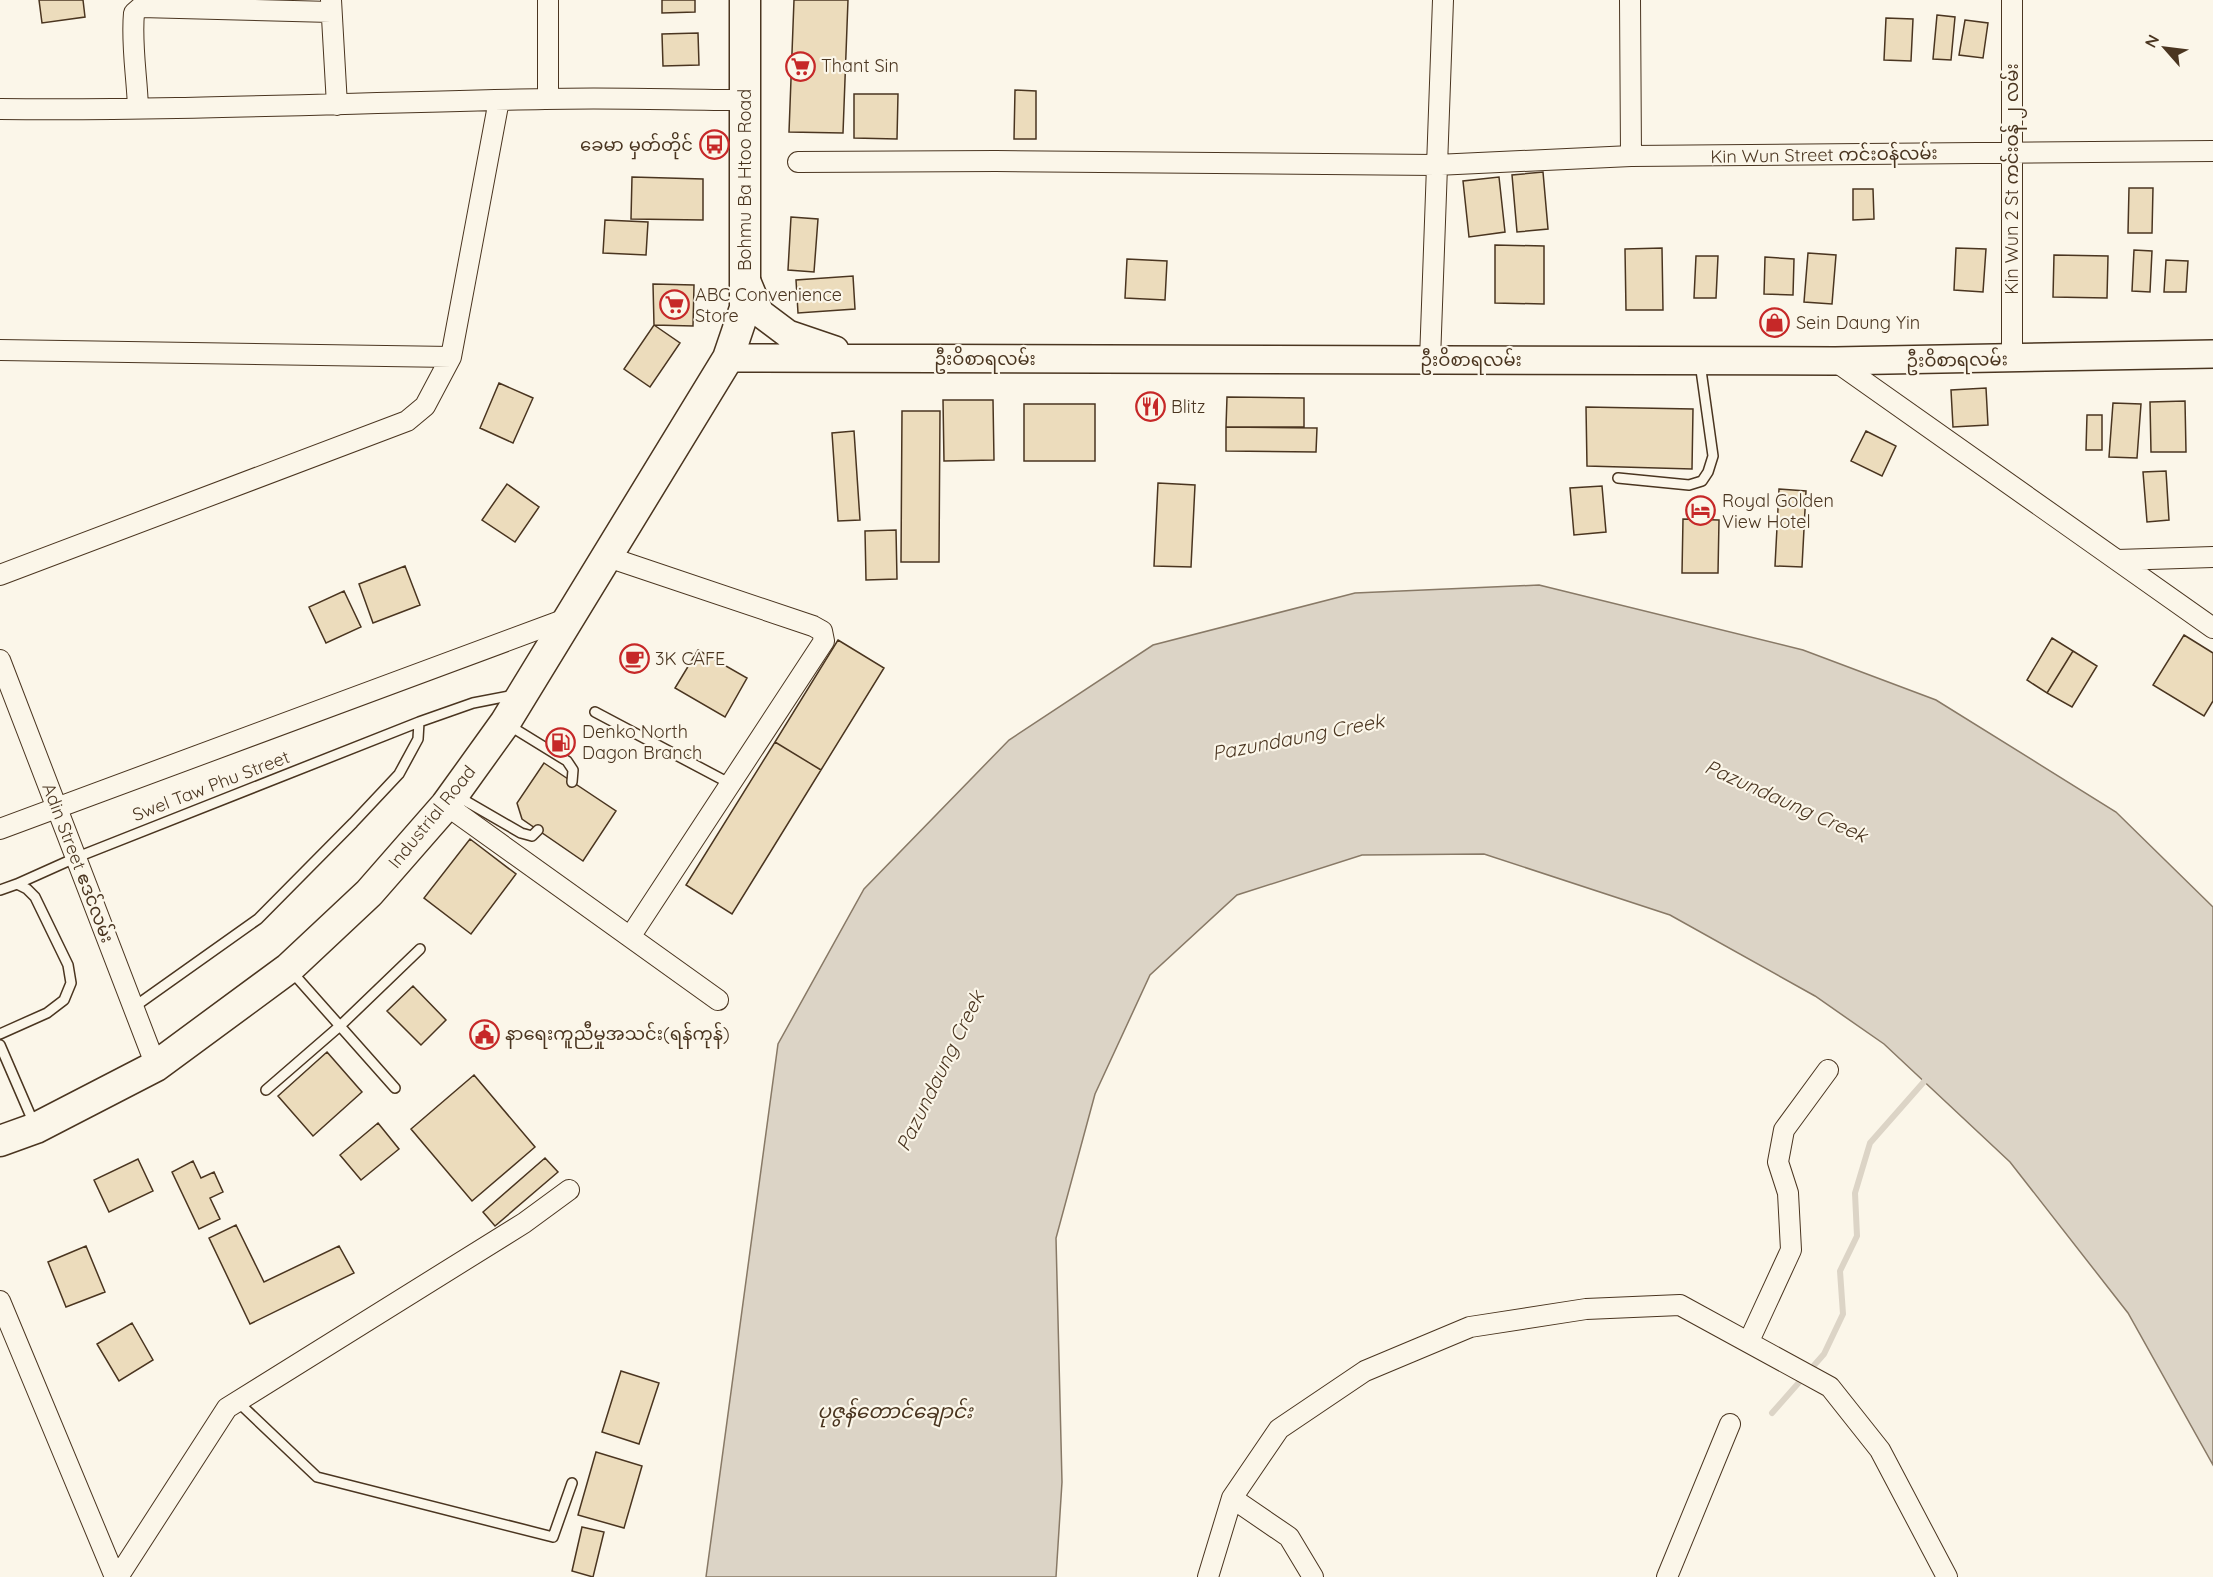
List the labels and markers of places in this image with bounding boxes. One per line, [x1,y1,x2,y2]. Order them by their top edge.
supermarket icon: Thant Sin [784,50,816,82]
place label: Thant Sin [821,54,899,77]
bus stop icon: ခေမာ မှတ်တိုင် [698,129,730,161]
place label: ခေမာ မှတ်တိုင် [580,131,693,160]
place label: ABC Convenience Store [695,283,842,327]
supermarket icon: ABC Convenience Store [658,289,690,321]
shop icon: Sein Daung Yin [1759,307,1791,339]
place label: Sein Daung Yin [1796,311,1920,334]
restaurant icon: Blitz [1134,391,1166,423]
place label: Blitz [1171,395,1205,418]
place label: Royal Golden View Hotel [1722,489,1834,533]
hotel icon: Royal Golden View Hotel [1685,495,1717,527]
cafe icon: 3K CAFE [618,643,650,675]
place label: 3K CAFE [655,647,725,670]
place label: Denko North Dagon Branch [582,720,702,764]
fuel station icon: Denko North Dagon Branch [545,726,577,758]
public building icon: နာရေးကူညီမှုအသင်း(ရန်ကုန်) [468,1018,500,1050]
place label: နာရေးကူညီမှုအသင်း(ရန်ကုန်) [505,1020,730,1049]

